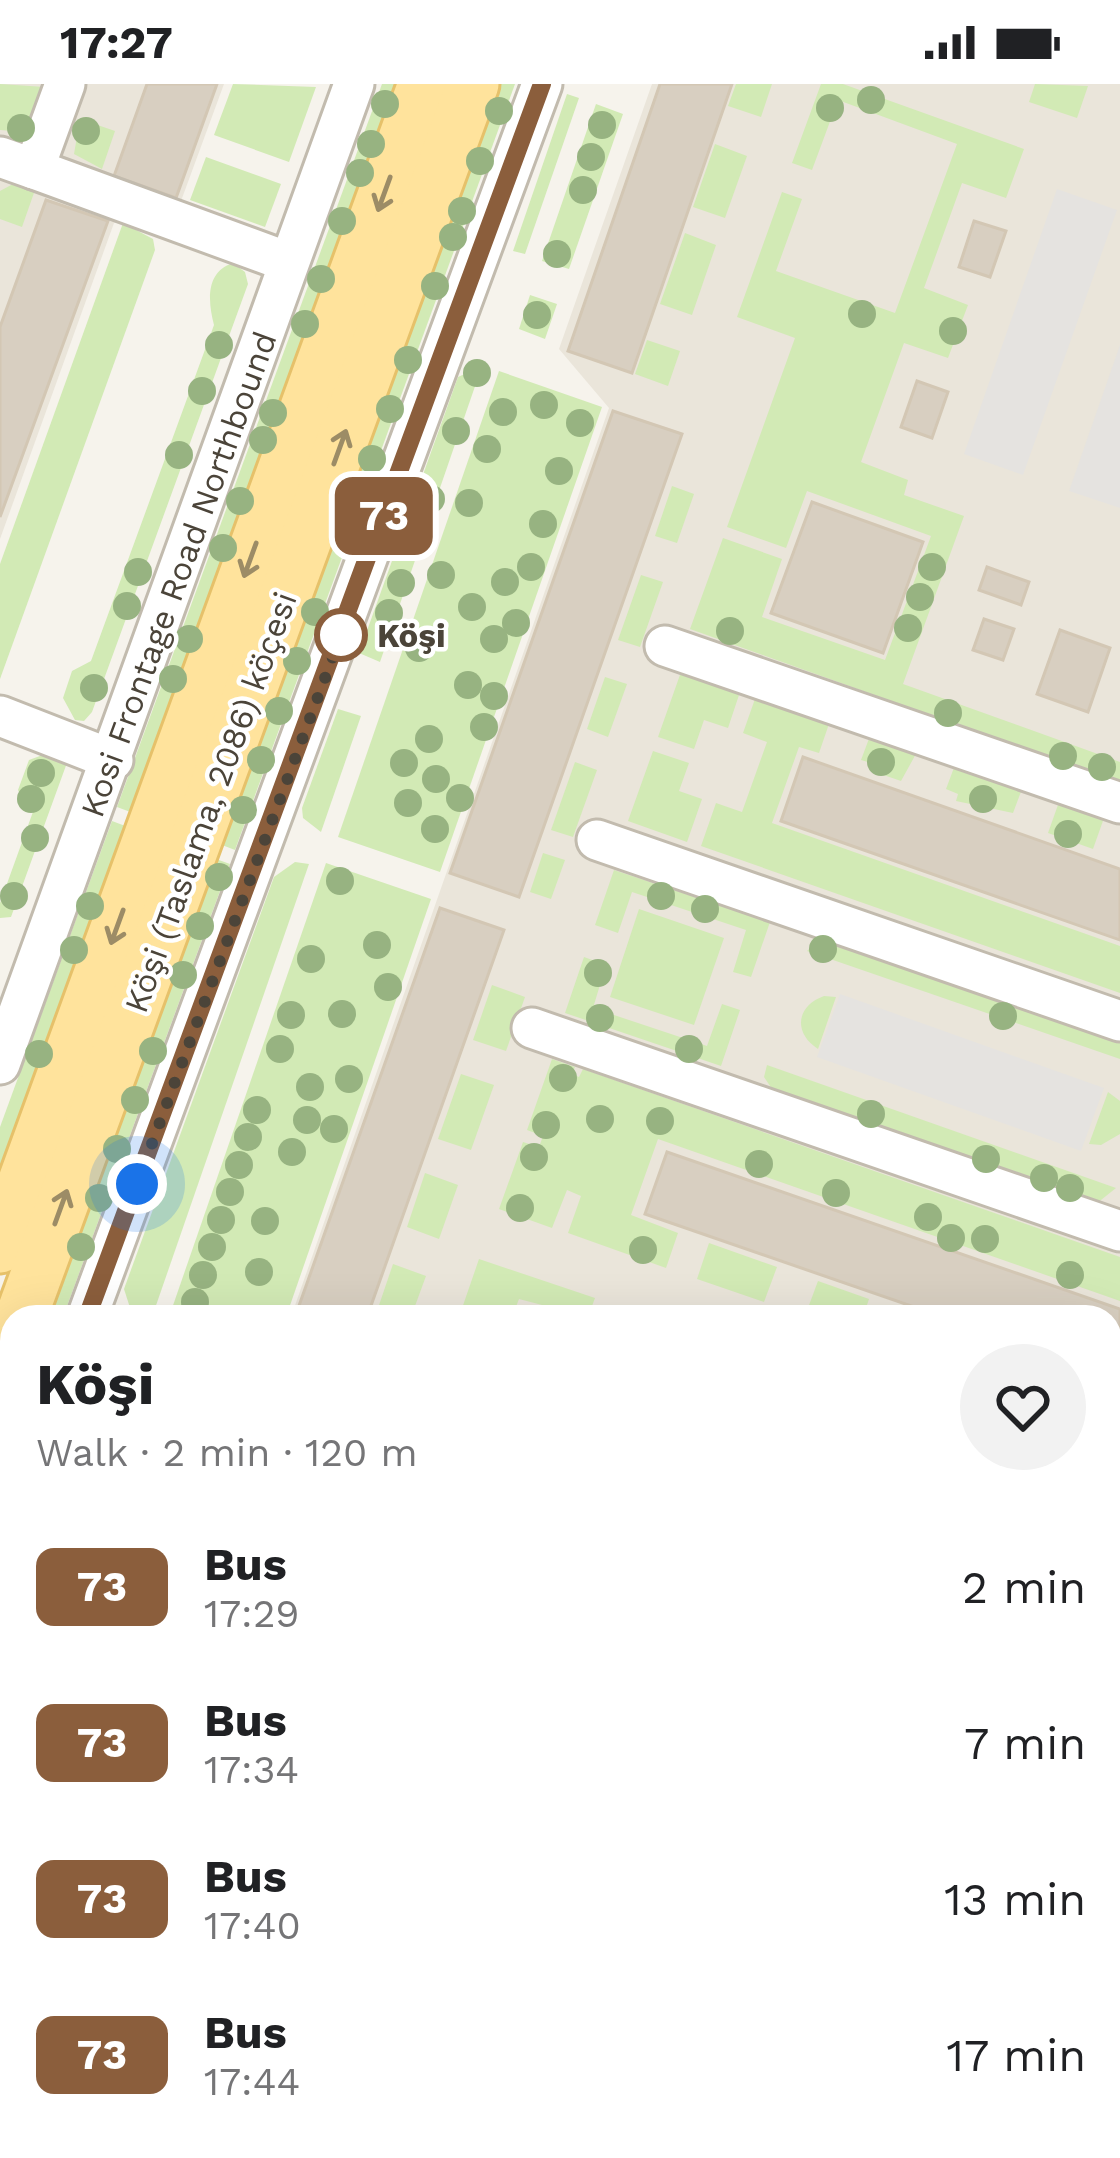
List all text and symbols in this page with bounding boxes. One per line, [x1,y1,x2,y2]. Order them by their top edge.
text: 17:27 [60,16,173,69]
one-way arrow [372,175,393,212]
street label: Kosi Frontage Road Northbound [72,326,285,822]
one-way arrow [330,429,352,466]
line badge: 73 [330,477,438,555]
text: 73 [359,491,409,540]
one-way arrow [238,541,259,578]
street label: Köşi (Taslama, 2086) köçesi [116,587,305,1018]
marker: Köşi [316,610,366,660]
place label: Köşi [377,616,446,655]
one-way arrow [105,908,126,945]
your location [107,1154,167,1214]
one-way arrow [52,1189,73,1226]
button: heart [960,1344,1086,1470]
text: Köşi [36,1351,154,1418]
text: Walk · 2 min · 120 m [36,1430,418,1475]
text: Bus [204,1538,287,1591]
text: 2 min [962,1561,1086,1614]
text: 73 [77,1562,127,1611]
text: 17:29 [204,1591,299,1636]
text: Bus [204,1694,287,1747]
text: 7 min [964,1717,1086,1770]
text: 73 [77,1718,127,1767]
text: 17:34 [204,1747,299,1792]
text: Bus [204,1850,287,1903]
text: 13 min [944,1873,1086,1926]
text: 73 [77,1874,127,1923]
text: 17:40 [204,1903,301,1948]
text: Bus [204,2006,287,2059]
text: 17 min [946,2029,1086,2082]
text: 73 [77,2030,127,2079]
text: 17:44 [204,2059,300,2104]

